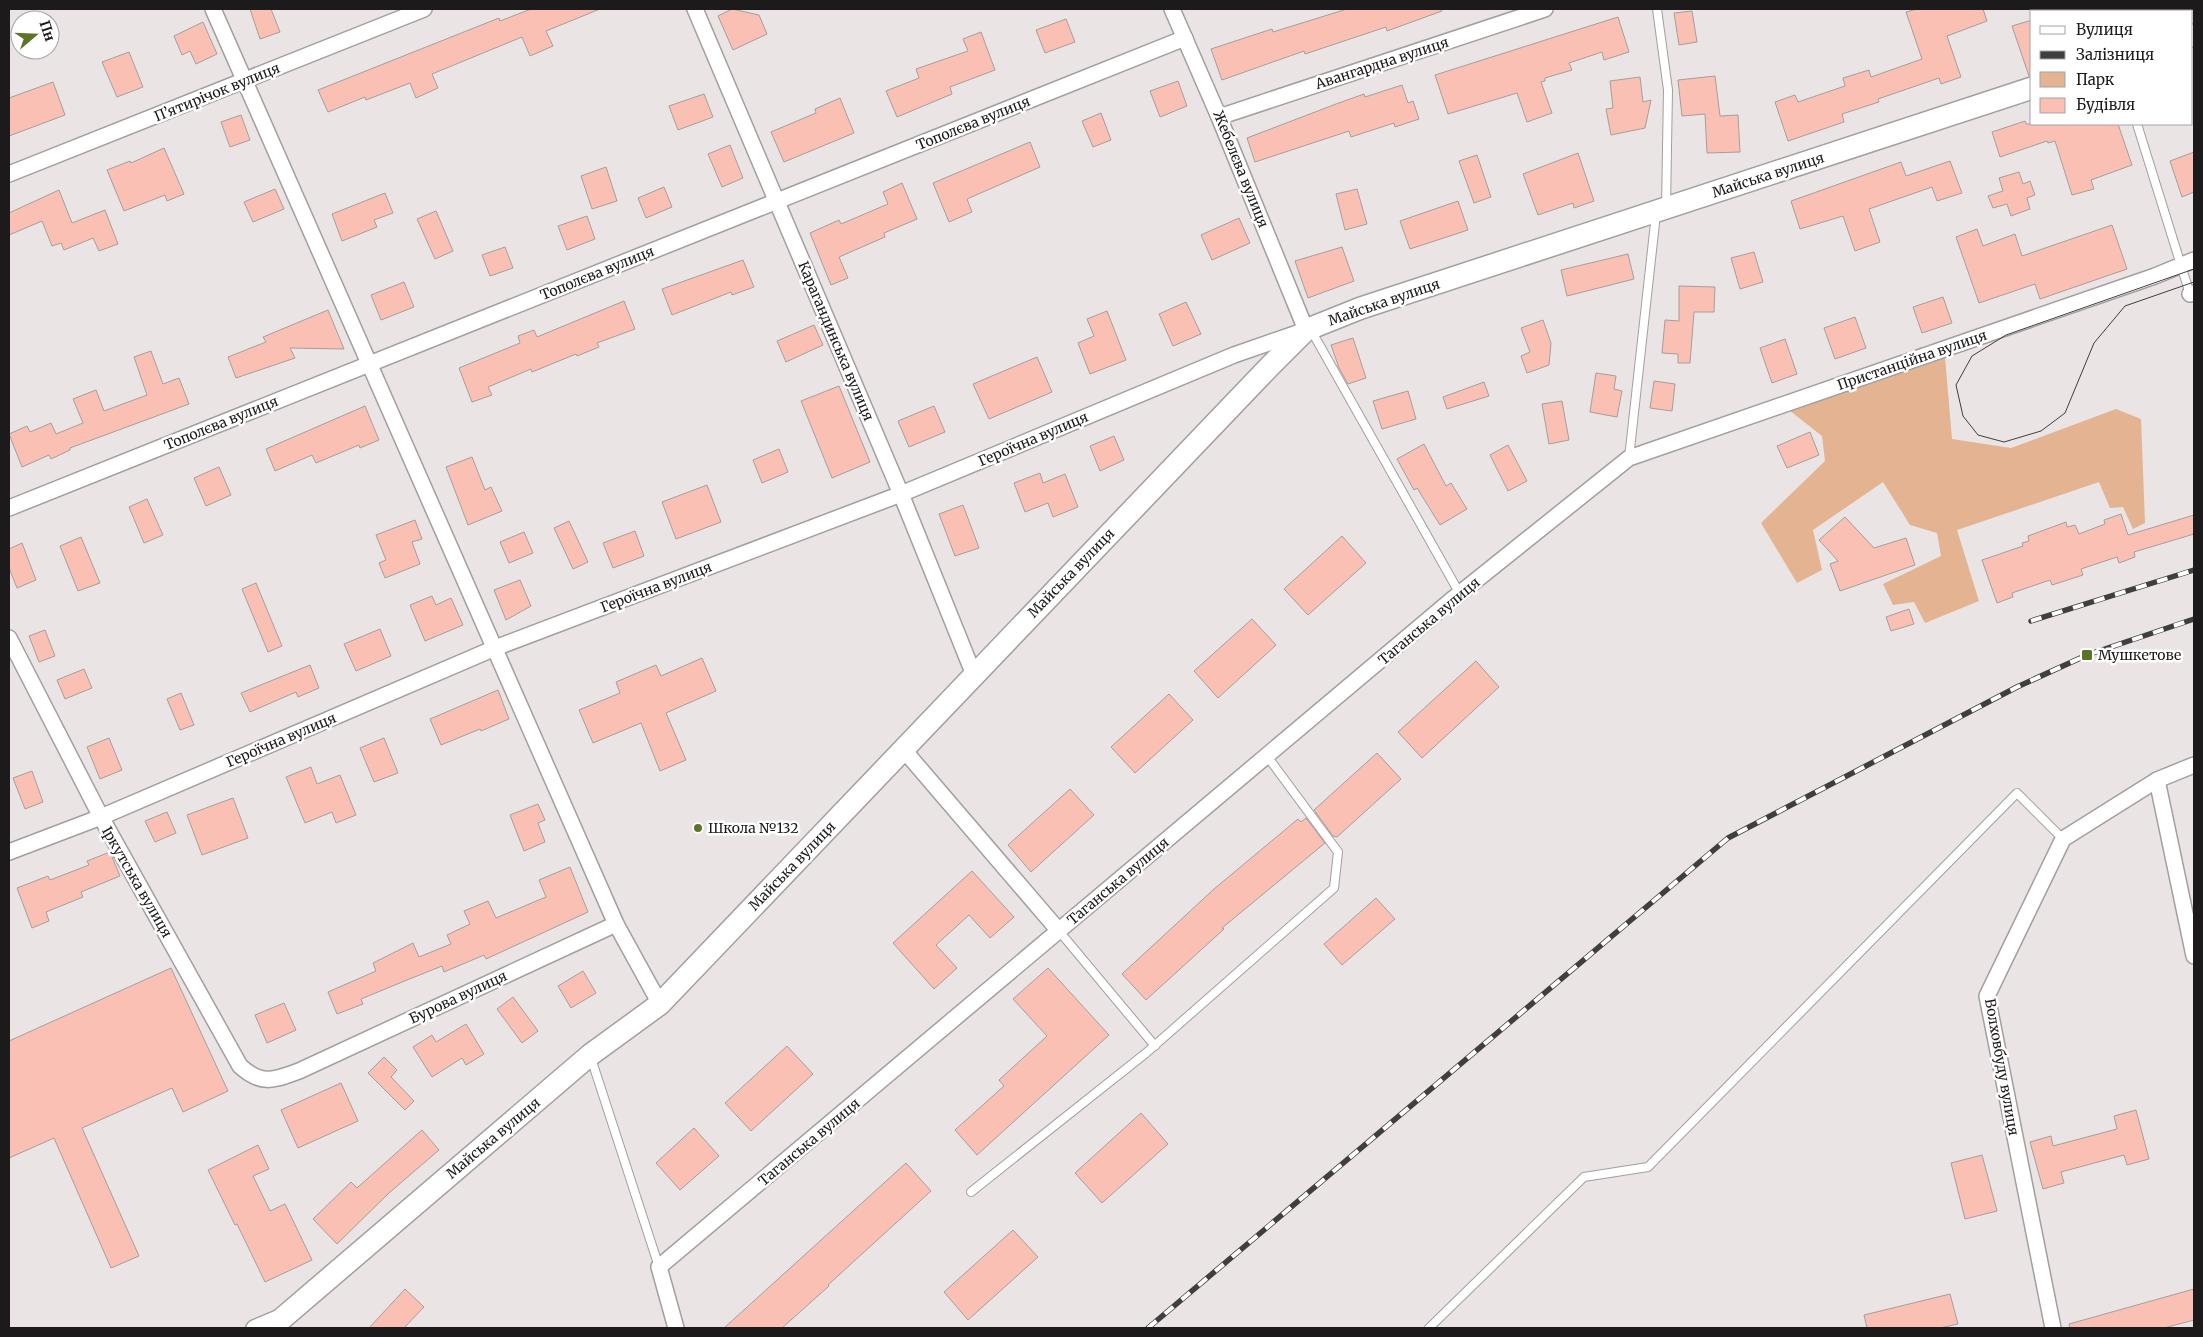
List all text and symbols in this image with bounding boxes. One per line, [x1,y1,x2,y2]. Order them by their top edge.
north arrow [10,10,60,60]
legend [2030,10,2193,125]
text: Пн [35,18,59,44]
text: Вулиця [2076,20,2133,39]
street label: Авангардна вулиця [1312,33,1451,93]
text: Залізниця [2076,45,2154,64]
street label: П’ятирічок вулиця [151,59,283,125]
text: Парк [2076,70,2115,89]
street label: Тополєва вулиця [913,92,1033,154]
text: Будівля [2076,95,2135,114]
street label: Жебелєва вулиця [1209,108,1273,230]
street label: Майська вулиця [1710,148,1826,202]
street label: Тополєва вулиця [537,242,657,304]
street label: Карагандинська вулиця [794,259,878,423]
street label: Майська вулиця [1326,274,1442,330]
street label: Пристанційна вулиця [1835,326,1989,394]
street label: Тополєва вулиця [161,392,281,454]
street label: Героїчна вулиця [975,408,1091,470]
street label: Майська вулиця [1024,525,1118,621]
street label: Героїчна вулиця [598,557,714,617]
street label: Таганська вулиця [1375,573,1483,669]
place label: Мушкетове [2098,646,2181,664]
marker: Мушкетове [2080,648,2094,662]
street label: Героїчна вулиця [223,709,339,771]
street label: Майська вулиця [745,818,839,914]
place label: Школа №132 [708,819,799,837]
marker: Школа №132 [692,822,704,834]
street label: Іркутська вулиця [98,823,176,941]
street label: Таганська вулиця [1064,833,1172,929]
street label: Бурова вулиця [406,966,510,1028]
street label: Волховбуду вулиця [1981,997,2023,1137]
street label: Майська вулиця [442,1093,544,1183]
street label: Таганська вулиця [755,1094,863,1190]

